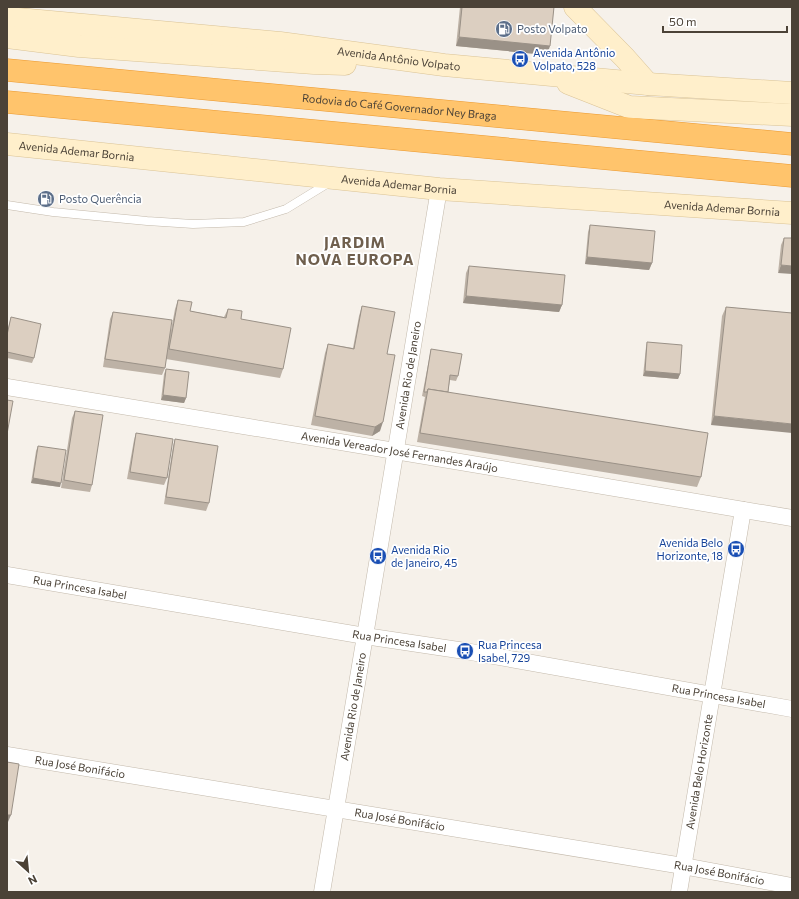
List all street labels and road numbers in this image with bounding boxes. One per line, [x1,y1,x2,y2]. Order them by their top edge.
street label: Avenida Antônio Volpato [337,44,461,73]
street label: Rodovia do Café Governador Ney Braga [301,91,497,122]
street label: Avenida Ademar Bornia [18,138,135,163]
street label: Avenida Ademar Bornia [340,172,457,196]
street label: Avenida Ademar Bornia [664,197,780,218]
street label: Avenida Rio de Janeiro [392,319,423,430]
street label: Avenida Vereador José Fernandes Araújo [300,429,500,474]
street label: Rua Princesa Isabel [32,573,128,601]
street label: Rua Princesa Isabel [352,627,447,654]
street label: Avenida Rio de Janeiro [337,651,368,762]
street label: Rua Princesa Isabel [671,681,767,710]
street label: Avenida Belo Horizonte [683,713,715,830]
street label: Rua José Bonifácio [34,753,127,780]
street label: Rua José Bonifácio [354,805,446,833]
street label: Rua José Bonifácio [673,858,766,887]

